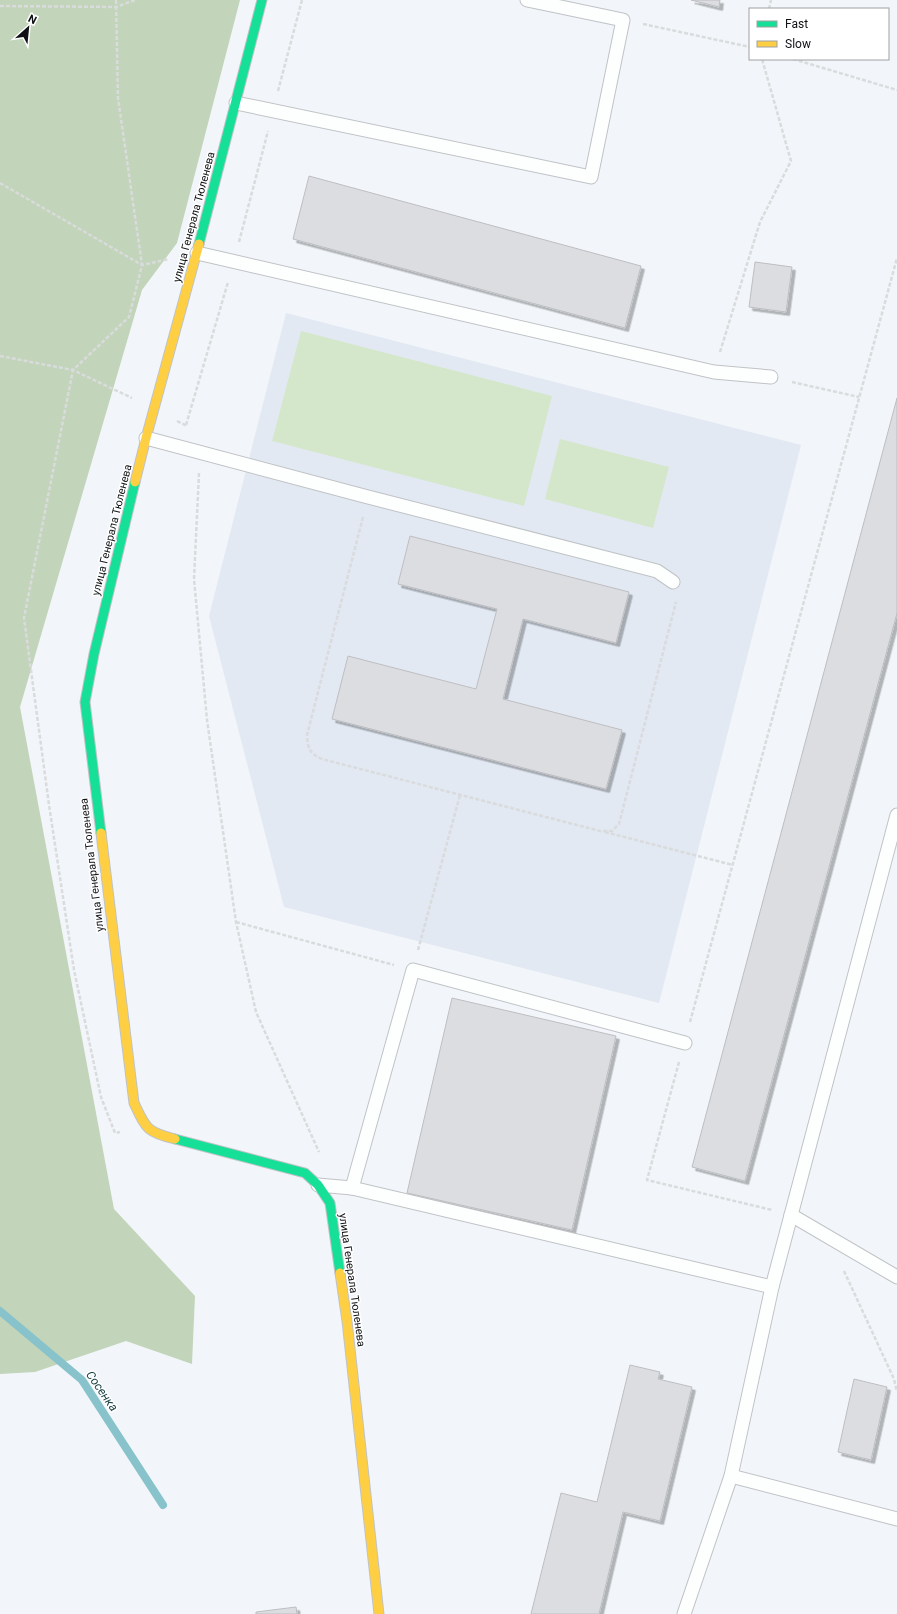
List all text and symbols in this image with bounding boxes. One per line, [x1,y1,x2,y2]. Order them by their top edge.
north arrow [8,8,48,48]
legend [749,8,889,60]
text: N [26,12,39,27]
text: Fast [785,17,808,31]
text: Slow [785,37,811,51]
street label: улица Генерала Тюленева [170,150,218,284]
street label: улица Генерала Тюленева [89,463,135,597]
street label: улица Генерала Тюленева [77,797,107,933]
street label: улица Генерала Тюленева [336,1212,368,1348]
water label: Сосенка [83,1368,121,1414]

